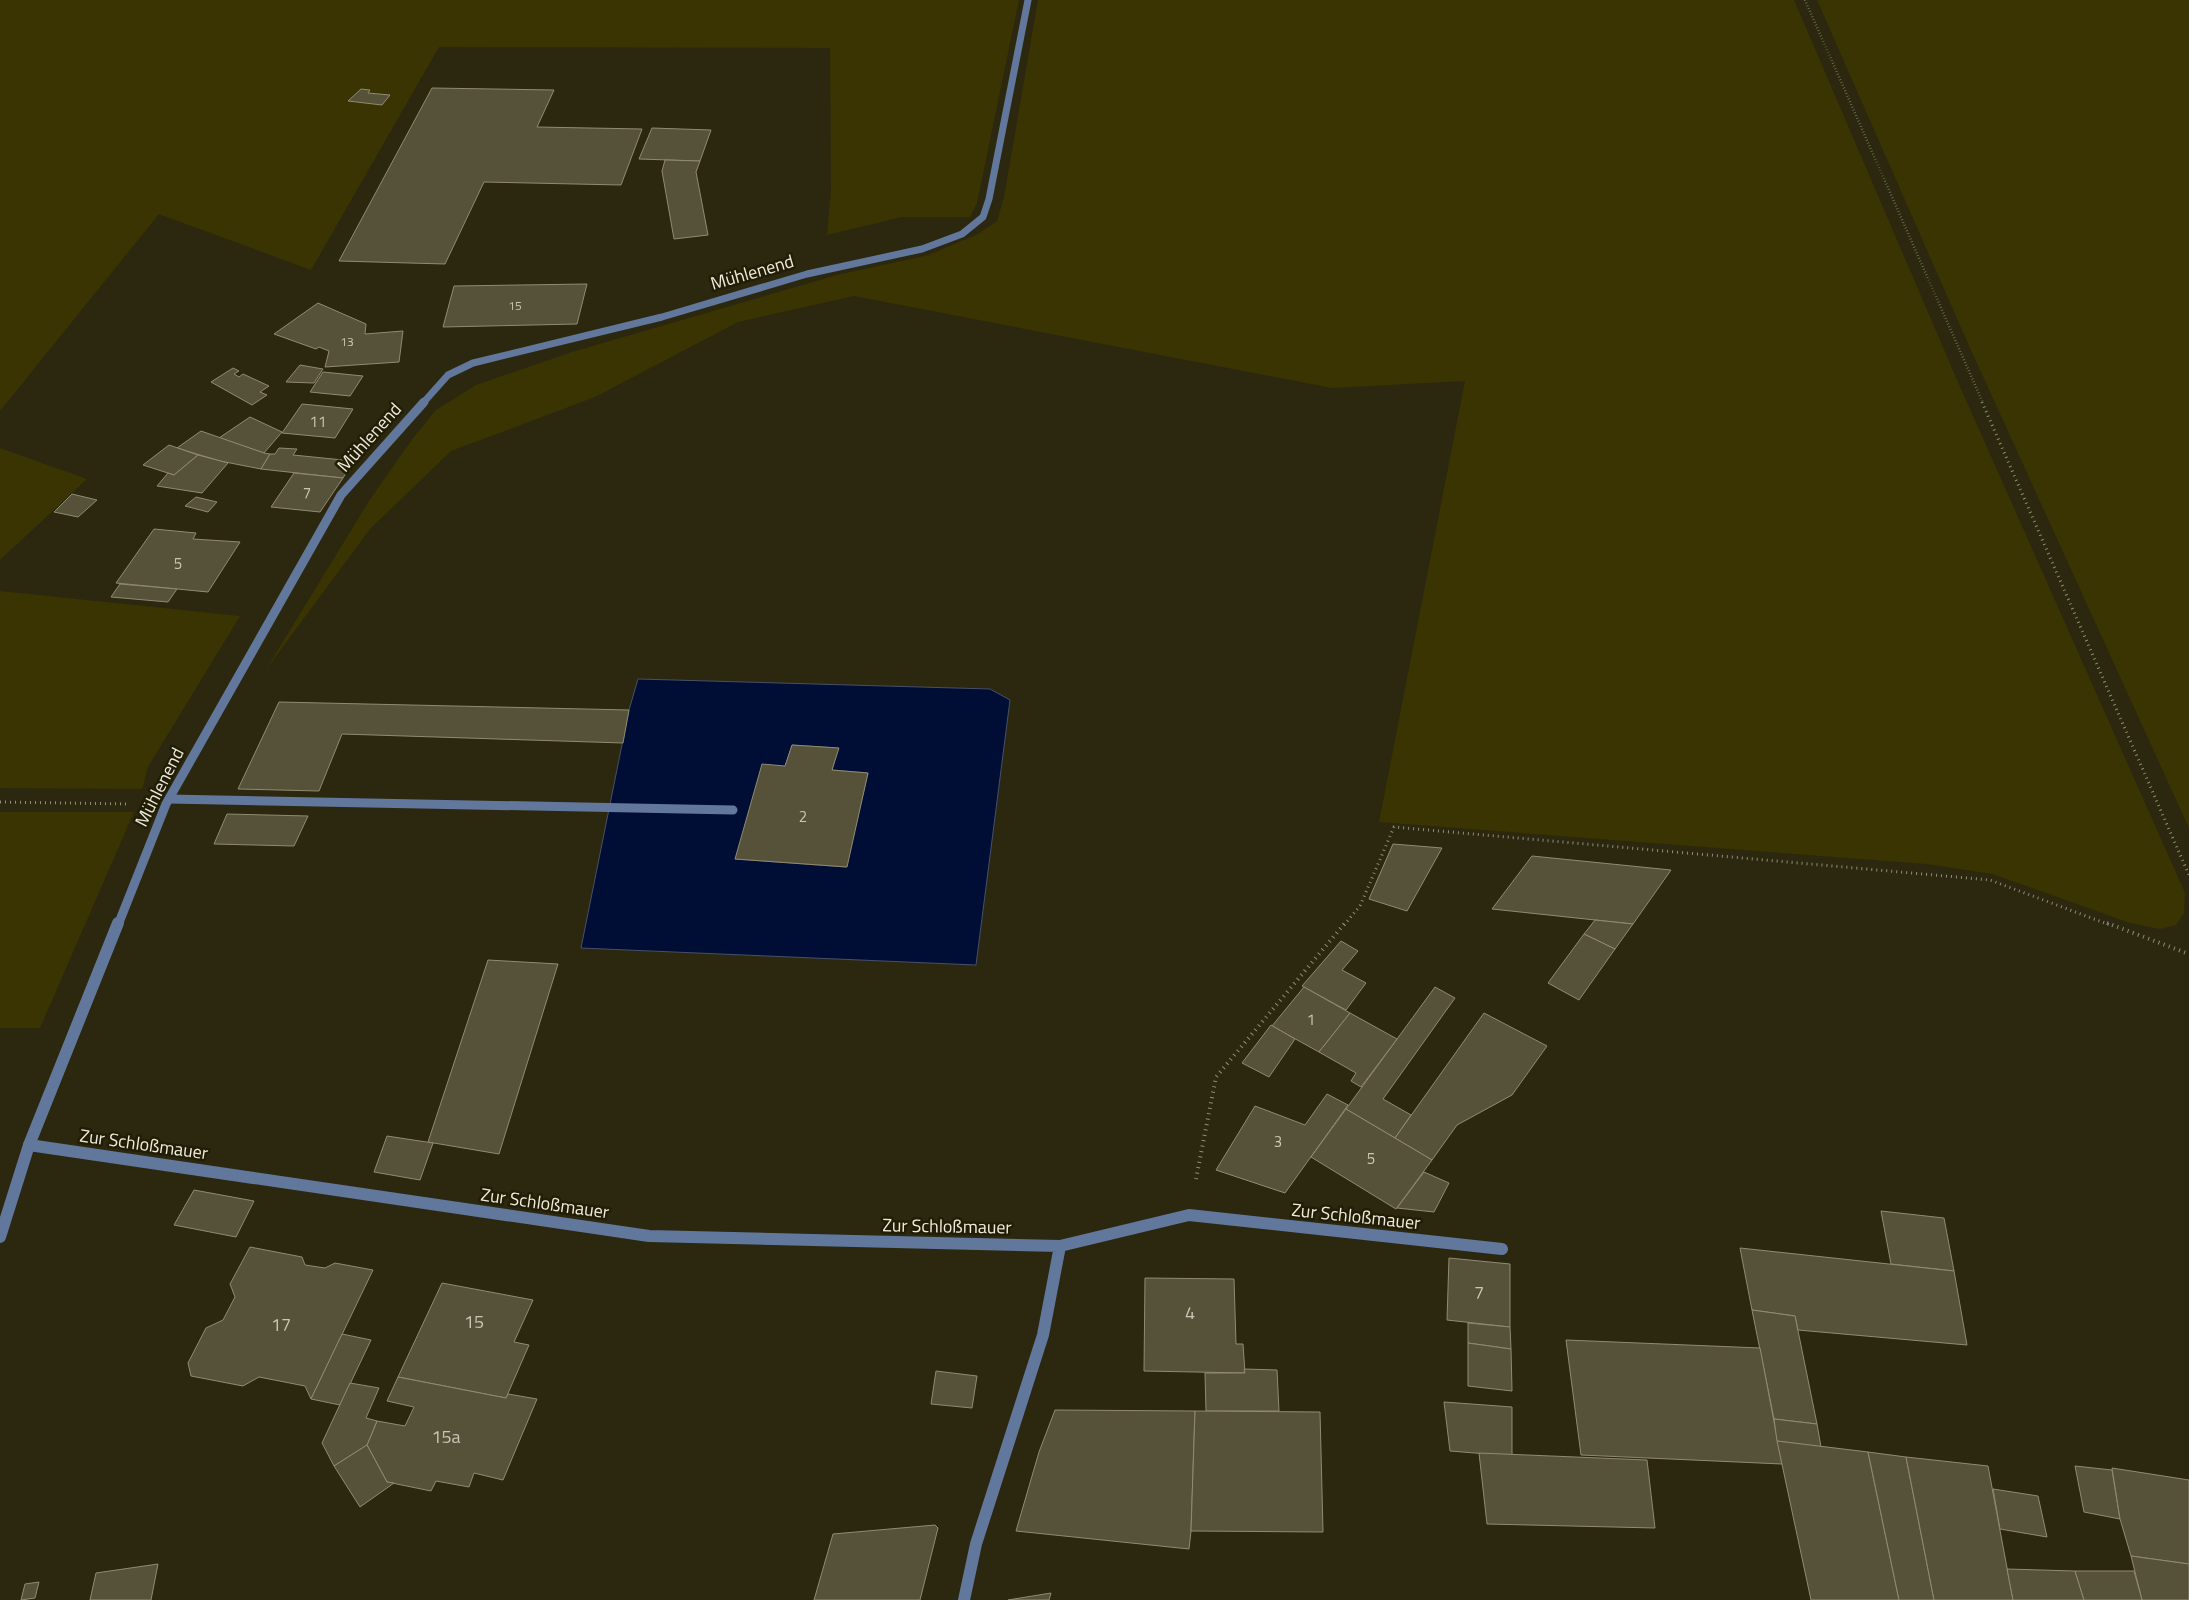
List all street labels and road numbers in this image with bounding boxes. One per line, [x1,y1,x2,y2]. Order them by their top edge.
street label: Mühlenend [707,247,797,297]
street label: Mühlenend [330,396,408,478]
street label: Mühlenend [128,743,190,831]
street label: Zur Schloßmauer [78,1122,210,1166]
street label: Zur Schloßmauer [479,1181,611,1225]
street label: Zur Schloßmauer [1290,1196,1422,1236]
street label: Zur Schloßmauer [882,1211,1012,1241]

